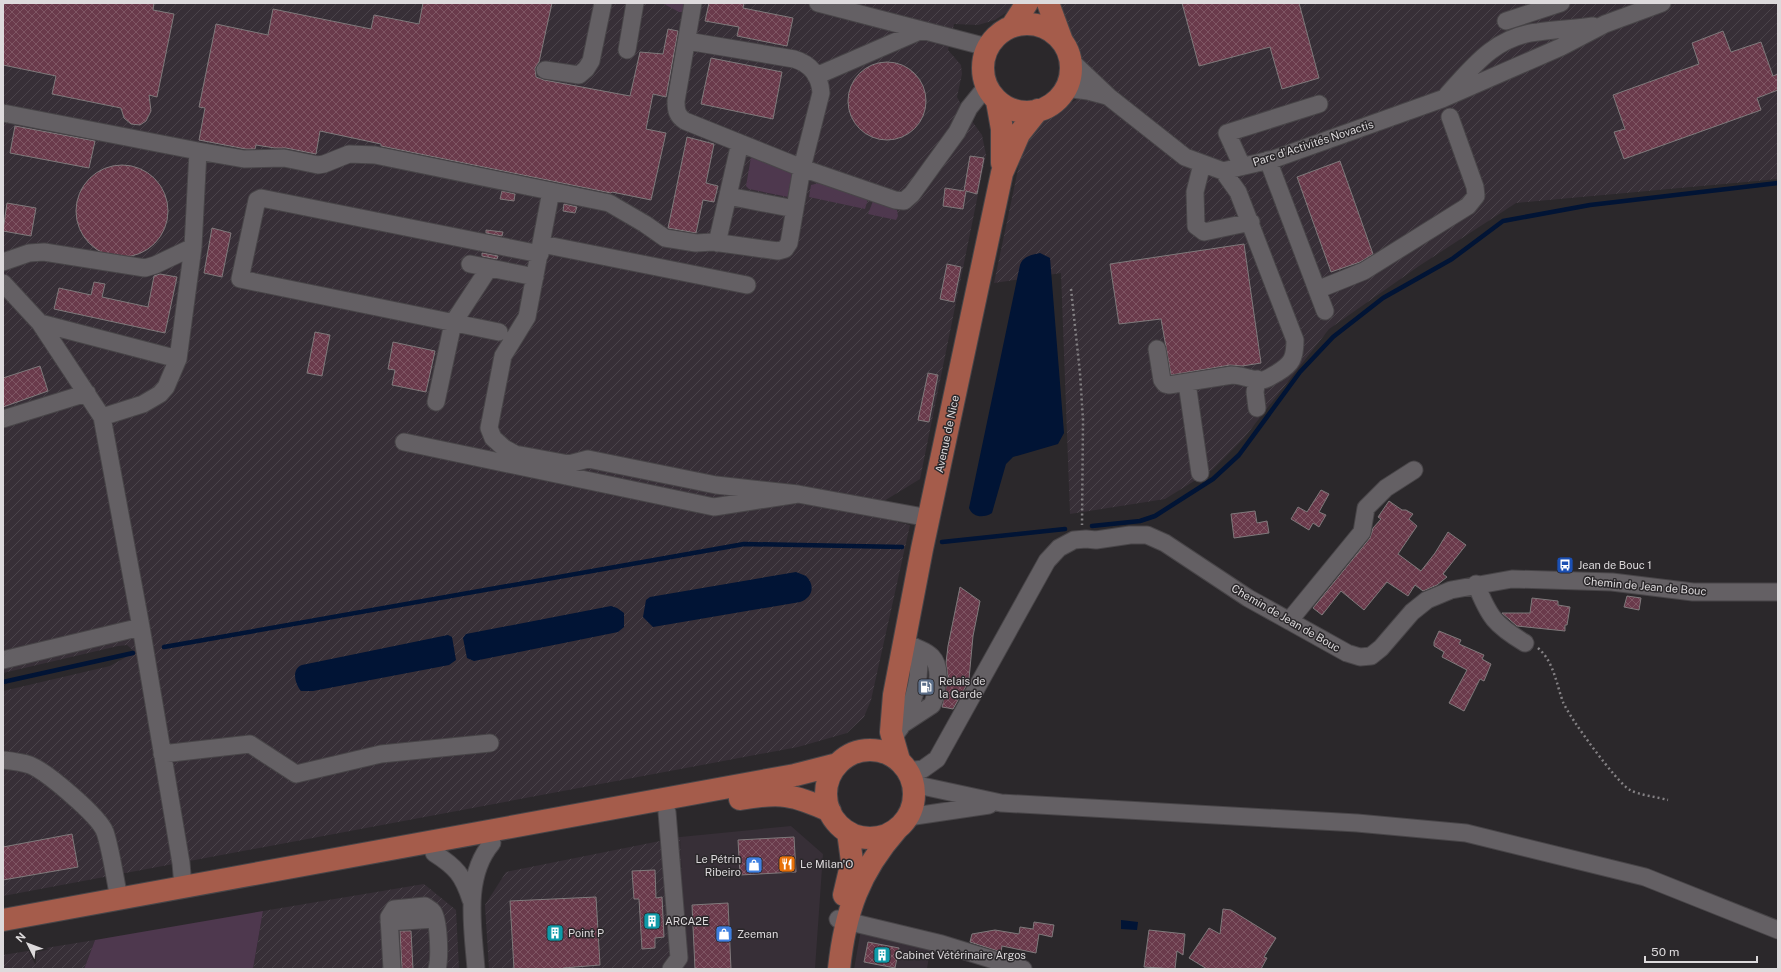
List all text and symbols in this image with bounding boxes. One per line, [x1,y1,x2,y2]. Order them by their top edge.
street label: Parc d'Activités Novactis [1251,118,1375,168]
street label: Avenue de Nice [933,394,961,474]
bus stop icon: Jean de Bouc 1 [1555,555,1575,575]
place label: Jean de Bouc 1 [1578,559,1652,571]
street label: Chemin de Jean de Bouc [1583,575,1707,597]
street label: Chemin de Jean de Bouc [1230,582,1342,654]
place label: Relais de la Garde [939,675,985,700]
fuel station icon: Relais de la Garde [916,677,936,697]
place label: Le Pétrin Ribeiro [695,853,741,878]
restaurant icon: Le Milan'O [777,854,797,874]
shop icon: Le Pétrin Ribeiro [744,855,764,875]
place label: Le Milan'O [800,858,853,870]
building icon: ARCA2E [642,911,662,931]
place label: ARCA2E [665,915,709,927]
building icon: Point P [545,923,565,943]
north arrow [8,924,48,964]
shop icon: Zeeman [714,924,734,944]
place label: Point P [568,927,604,939]
place label: Zeeman [737,928,778,940]
text: N [13,930,28,945]
scale bar [1645,938,1757,964]
building icon: Cabinet Vétérinaire Argos [872,945,892,965]
text: 50 m [1651,945,1679,959]
place label: Cabinet Vétérinaire Argos [895,949,1026,961]

